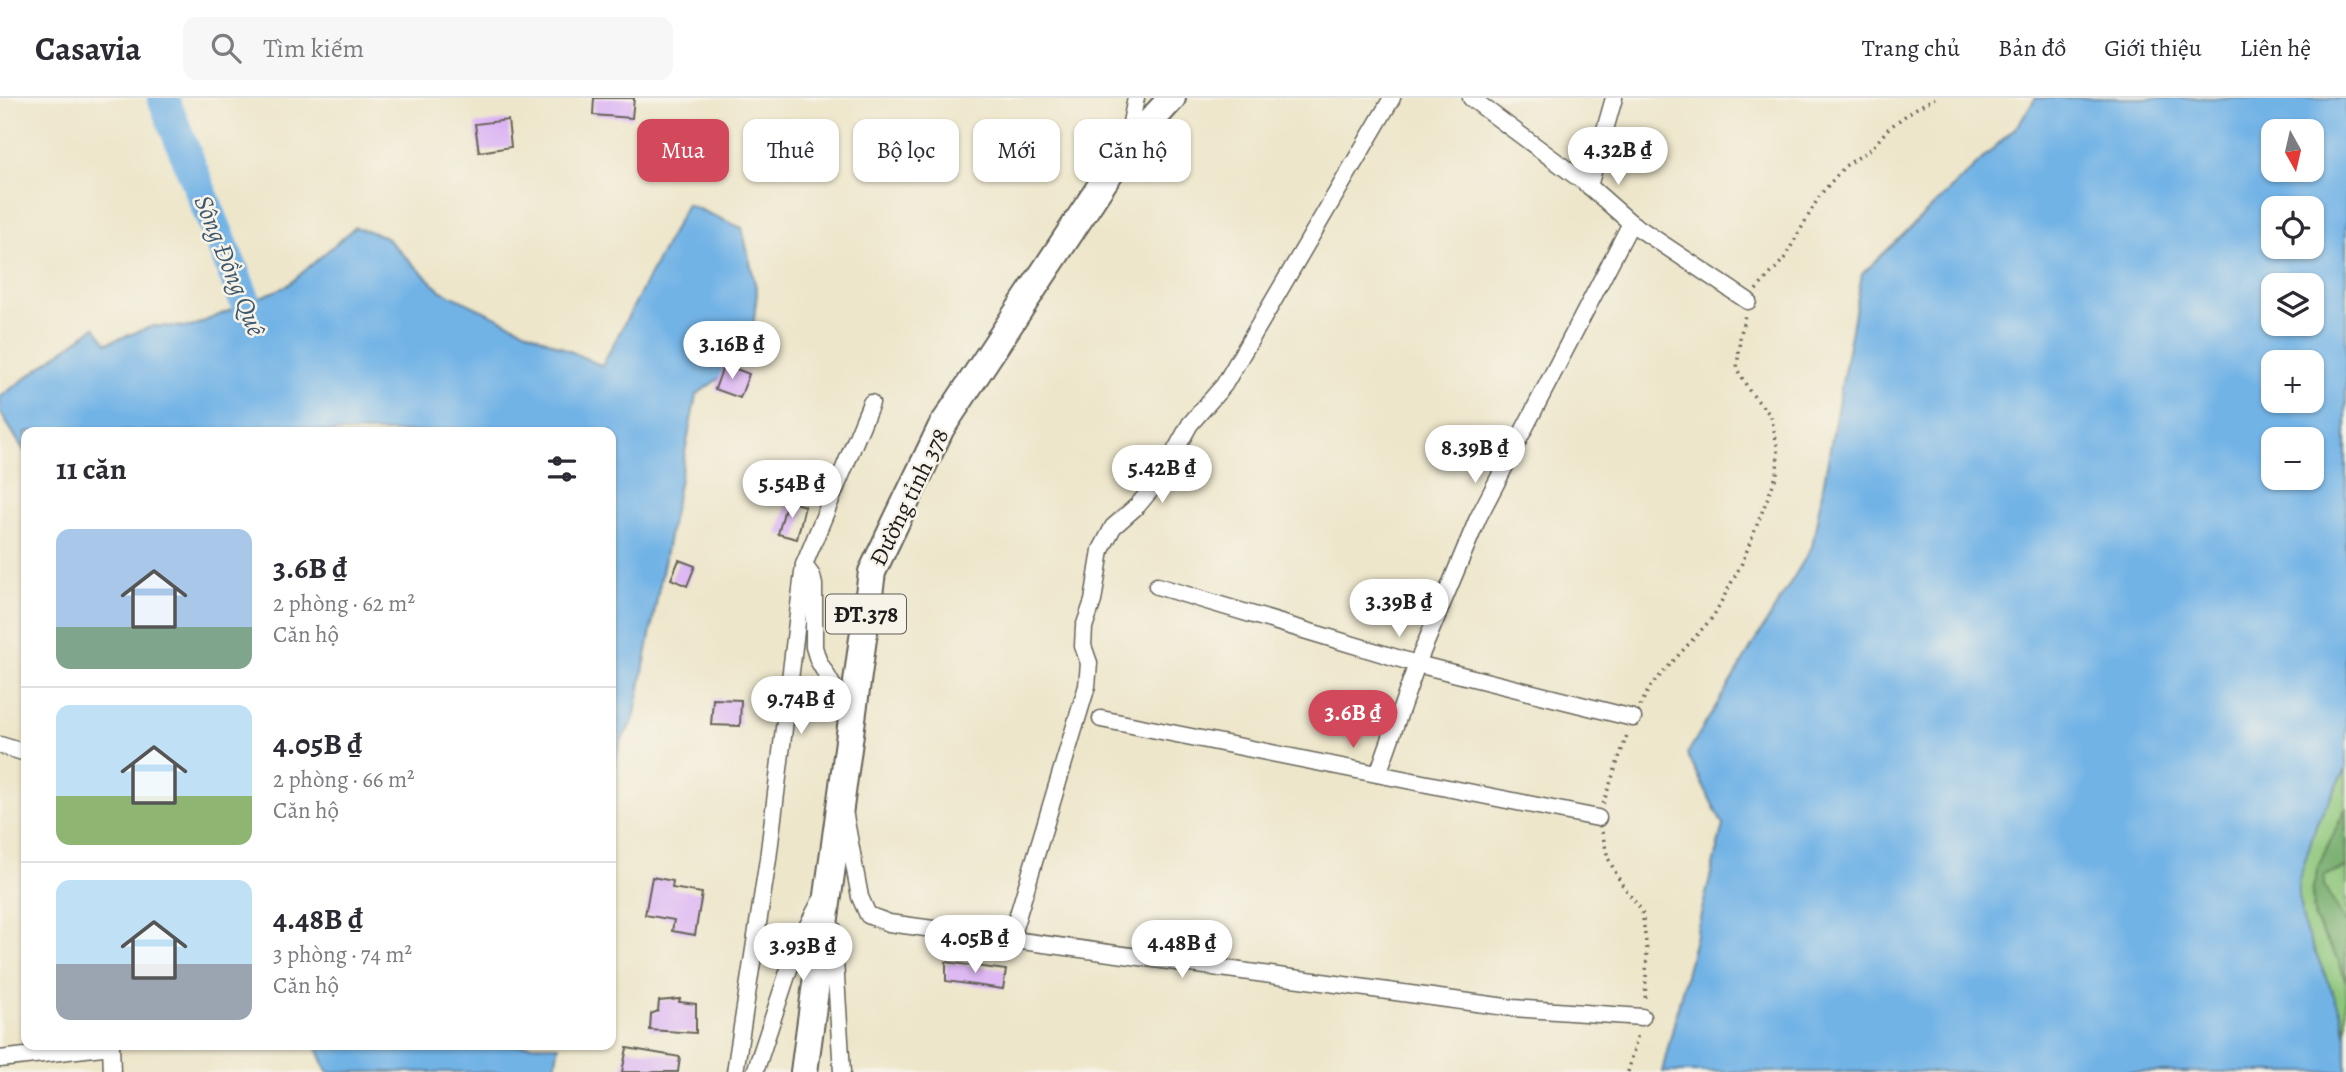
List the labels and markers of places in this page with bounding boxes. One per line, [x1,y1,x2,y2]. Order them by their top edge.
pin: 4.32B ₫ [1553,127,1683,187]
pin: 3.16B ₫ [667,322,797,381]
pin: 8.39B ₫ [1410,426,1540,485]
pin: 5.42B ₫ [1097,446,1227,505]
pin: 5.54B ₫ [727,460,857,520]
pin: 3.39B ₫ [1334,580,1464,639]
pin: 9.74B ₫ [736,676,866,736]
pin: 3.6B ₫ [1296,690,1410,750]
pin: 4.05B ₫ [910,916,1040,975]
pin: 4.48B ₫ [1117,920,1247,980]
pin: 3.93B ₫ [738,924,868,983]

